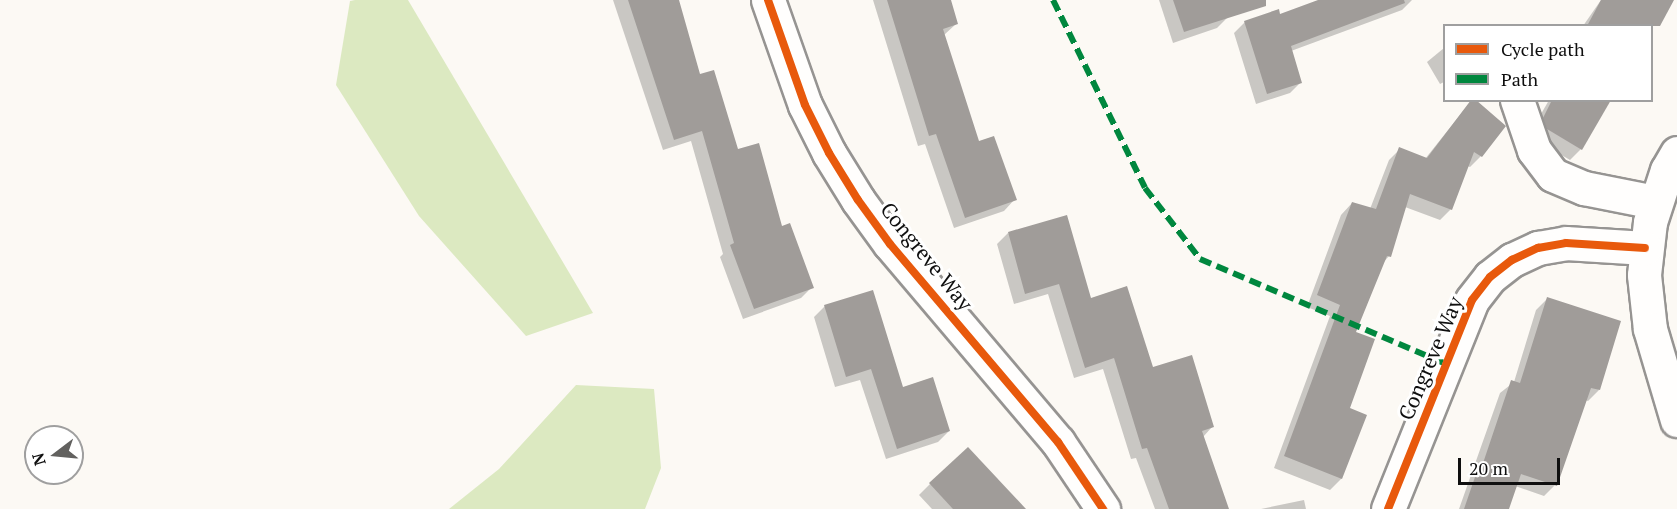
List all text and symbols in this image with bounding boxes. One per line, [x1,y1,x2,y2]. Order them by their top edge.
legend [1443,24,1653,102]
text: Cycle path [1501,37,1585,61]
text: Path [1501,67,1538,91]
street label: Congreve Way [876,197,978,315]
street label: Congreve Way [1393,292,1467,424]
north arrow [24,425,84,485]
scale bar [1461,446,1563,484]
text: N [26,451,51,468]
text: 20 m [1469,456,1508,480]

